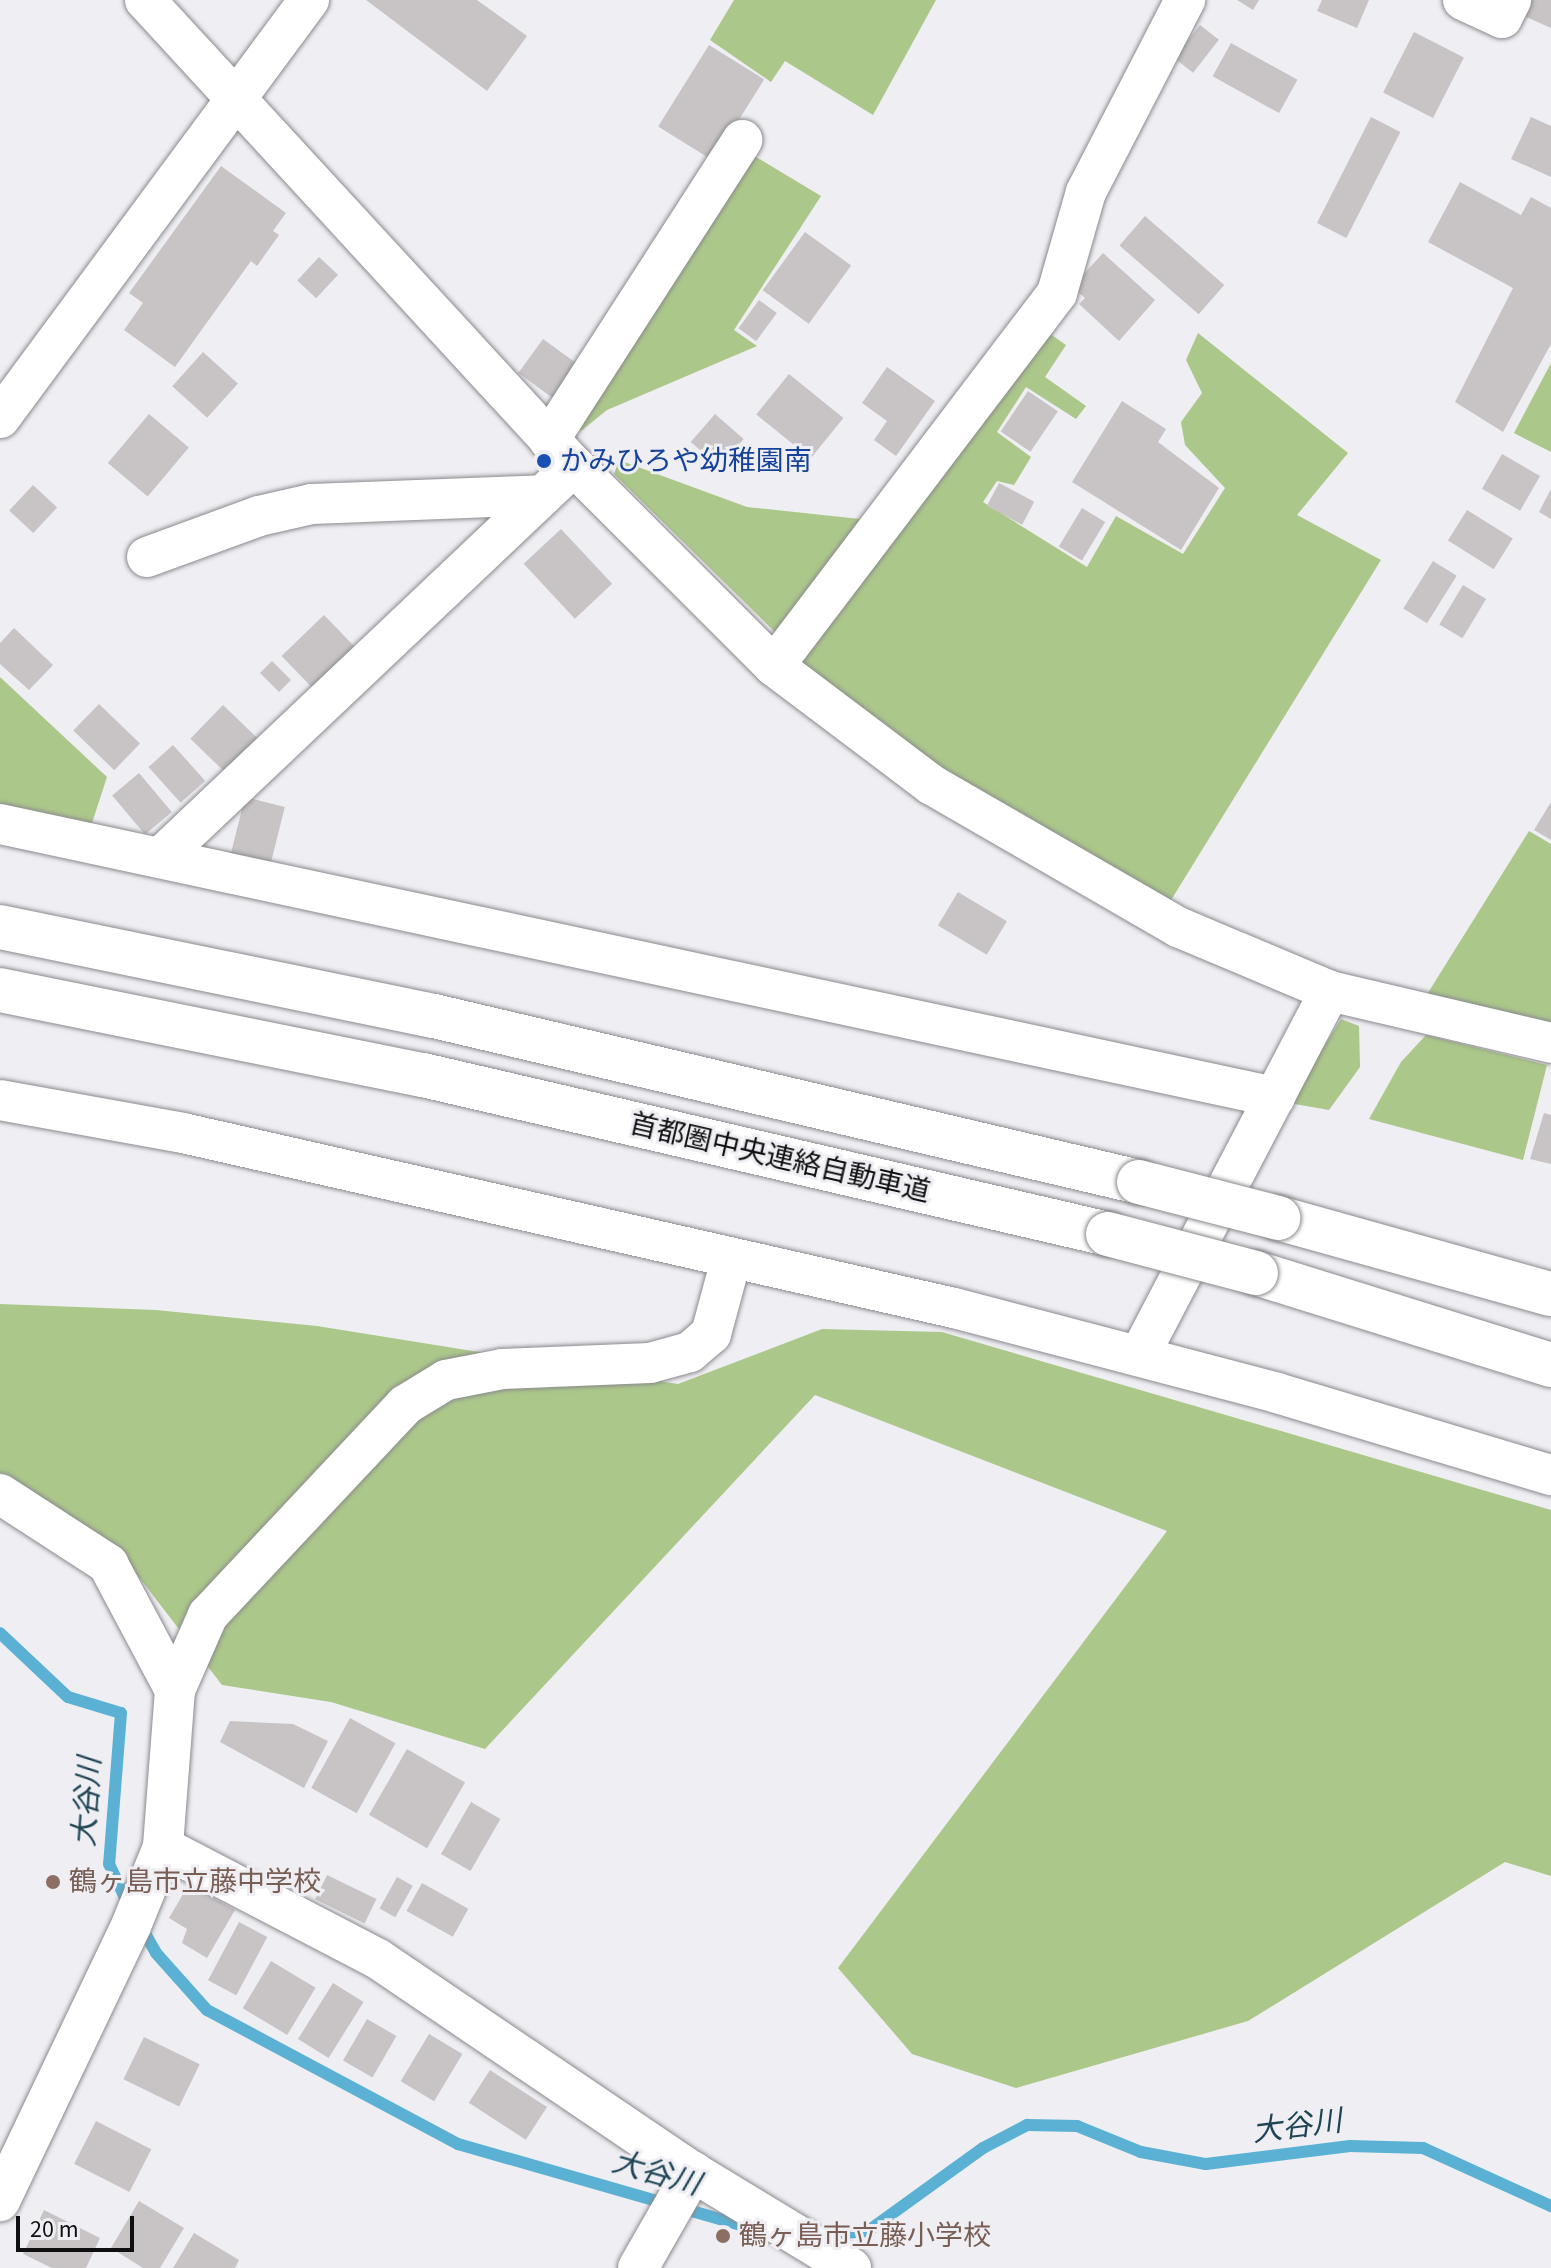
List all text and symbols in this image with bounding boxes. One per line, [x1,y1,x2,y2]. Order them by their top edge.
place label: かみひろや幼稚園南 [560,444,812,478]
marker: かみひろや幼稚園南 [535,452,553,470]
street label: 首都圏中央連絡自動車道 [626,1107,934,1209]
water label: 大谷川 [67,1756,109,1848]
place label: 鶴ヶ島市立藤中学校 [69,1865,321,1899]
marker: 鶴ヶ島市立藤中学校 [44,1873,62,1891]
water label: 大谷川 [1250,2104,1344,2150]
water label: 大谷川 [608,2144,704,2204]
scale bar [20,2200,138,2250]
text: 20 m [30,2212,79,2247]
place label: 鶴ヶ島市立藤小学校 [739,2219,991,2253]
marker: 鶴ヶ島市立藤小学校 [714,2227,732,2245]

